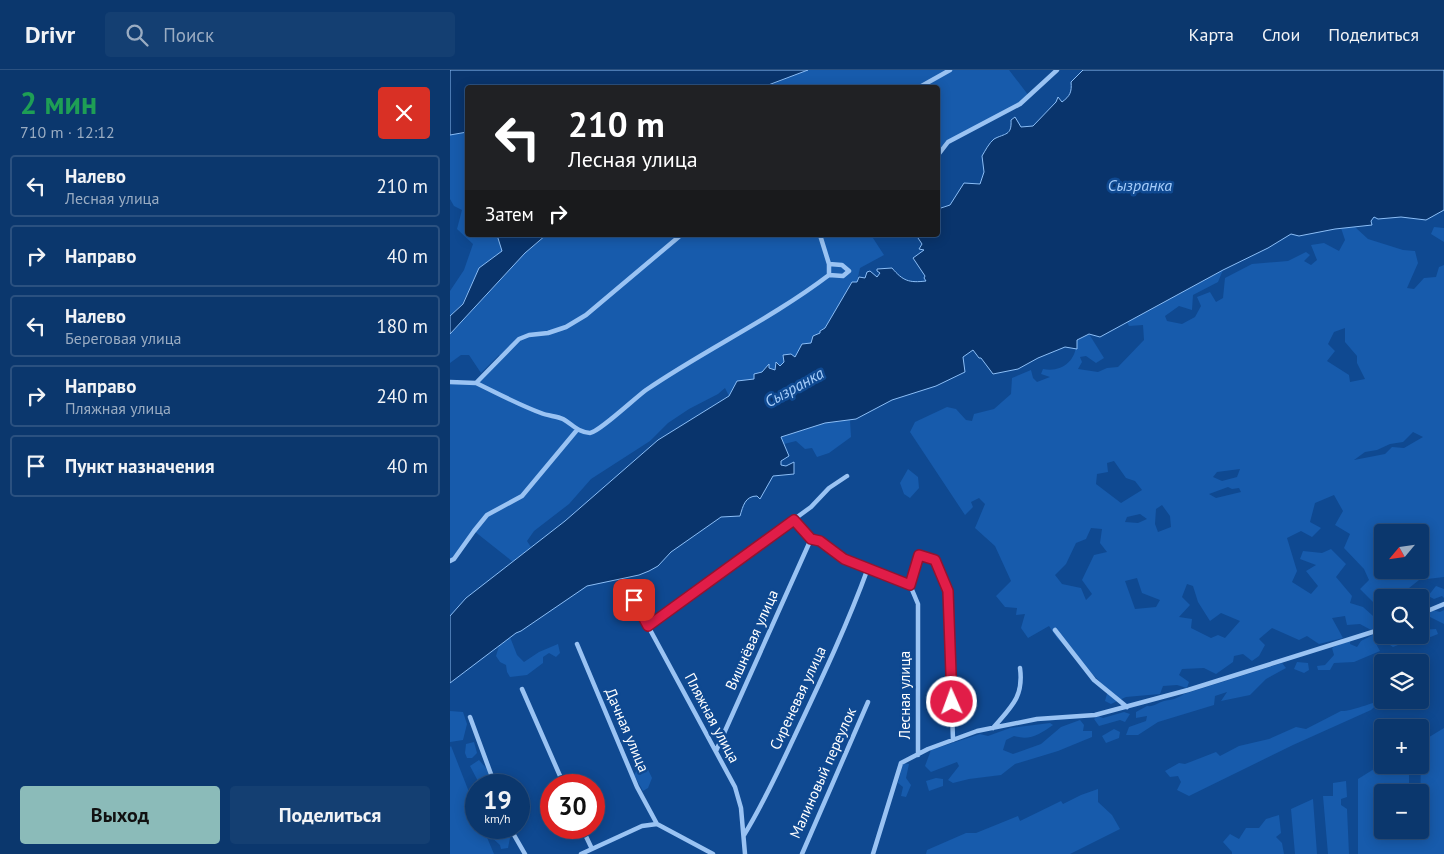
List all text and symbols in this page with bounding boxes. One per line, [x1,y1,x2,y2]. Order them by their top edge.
search box [105,12,455,57]
text: Drivr [25,19,75,50]
icon: search [123,21,151,49]
text: Поиск [163,23,214,47]
text: Карта [1189,23,1234,46]
text: Слои [1262,23,1300,46]
text: Поделиться [1328,23,1419,46]
text: 2 мин [20,83,97,122]
button: close [378,87,430,139]
text: 210 m [568,101,665,147]
icon: left [485,105,550,170]
text: 710 m · 12:12 [20,122,115,142]
text: Лесная улица [568,145,698,173]
text: Налево [65,164,126,188]
icon: left [22,172,50,200]
text: 210 m [376,174,428,198]
water label: Сызранка [1108,175,1172,195]
text: Лесная улица [65,188,159,208]
icon: right [544,200,572,228]
text: Затем [485,202,534,226]
icon: right [22,242,50,270]
text: Направо [65,244,136,268]
text: 40 m [387,244,428,268]
text: Налево [65,304,126,328]
icon: left [22,312,50,340]
text: 180 m [376,314,428,338]
text: Береговая улица [65,328,181,348]
water label: Сызранка [761,363,827,411]
text: Направо [65,374,136,398]
icon: right [22,382,50,410]
text: 240 m [376,384,428,408]
text: Пляжная улица [65,398,171,418]
icon: arrive [22,452,50,480]
text: Пункт назначения [65,454,215,478]
text: 40 m [387,454,428,478]
north arrow [1374,524,1429,579]
map controls [1374,524,1429,839]
pin [613,579,655,621]
icon: arrive [620,586,648,614]
street label: Вишнёвая улица [721,587,782,693]
button: search [1374,589,1429,644]
street label: Сиреневая улица [765,643,830,753]
street label: Лесная улица [895,651,914,740]
button: layers [1374,654,1429,709]
street label: Пляжная улица [681,669,744,766]
position arrow [925,675,977,727]
street label: Дачная улица [601,685,654,775]
street label: Малиновый переулок [785,704,860,841]
button: + [1374,719,1429,774]
speed limit sign: 30 [540,774,605,839]
text: 19 [483,784,512,816]
button: − [1374,784,1429,839]
button: Выход [20,786,220,844]
button: Поделиться [230,786,430,844]
text: km/h [484,811,511,826]

